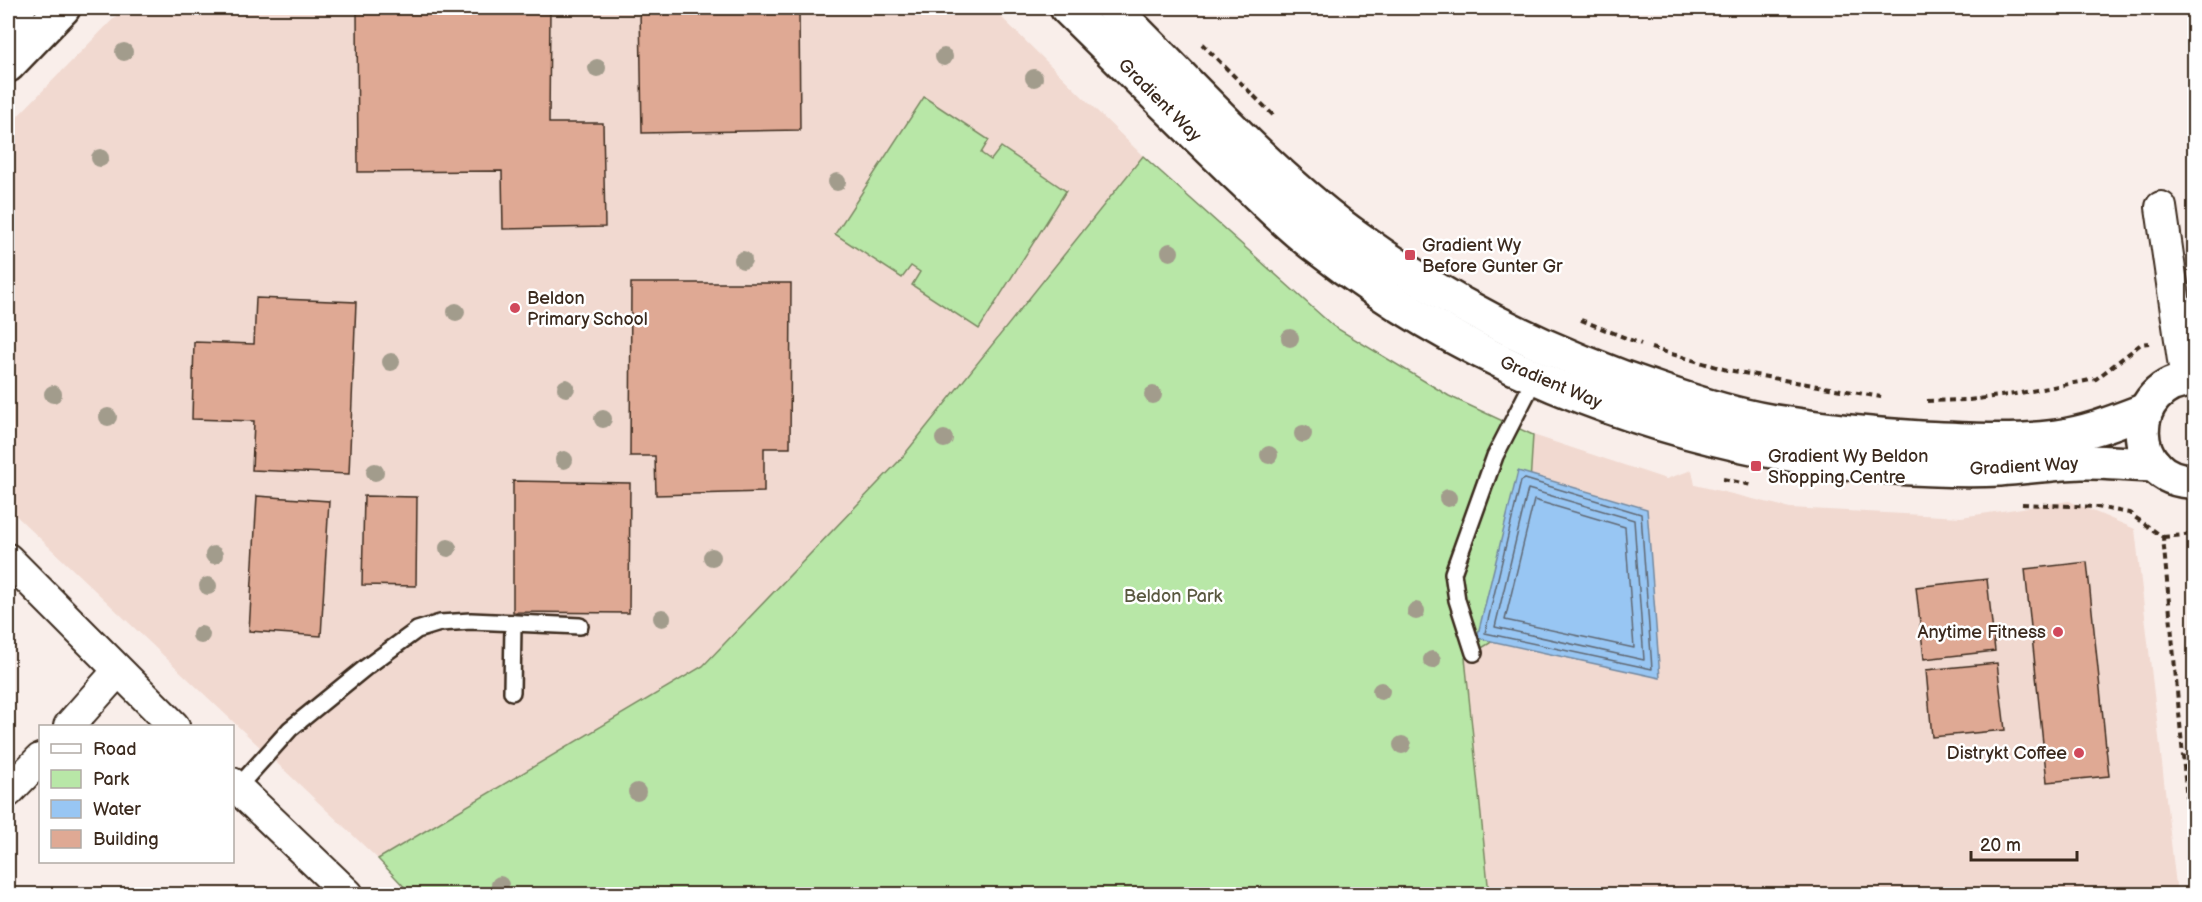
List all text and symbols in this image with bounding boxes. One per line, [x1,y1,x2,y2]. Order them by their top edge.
street label: Gradient Way [1114,55,1206,147]
place label: Gradient Wy Before Gunter Gr [1422,235,1563,277]
marker: Gradient Wy Before Gunter Gr [1403,248,1417,262]
place label: Beldon Primary School [527,288,648,330]
marker: Beldon Primary School [508,301,522,315]
street label: Gradient Way [1497,352,1606,414]
place label: Gradient Wy Beldon Shopping Centre [1768,446,1928,488]
street label: Gradient Way [1969,453,2080,480]
marker: Gradient Wy Beldon Shopping Centre [1749,459,1763,473]
park label: Beldon Park [1124,586,1222,607]
place label: Anytime Fitness [1917,622,2046,643]
marker: Anytime Fitness [2051,625,2065,639]
legend [39,725,234,863]
text: Road [93,739,137,760]
place label: Distrykt Coffee [1947,743,2067,764]
marker: Distrykt Coffee [2072,746,2086,760]
text: Park [93,769,129,790]
text: Water [93,799,141,820]
scale bar [1971,824,2078,862]
text: Building [93,829,159,850]
text: 20 m [1980,835,2021,856]

